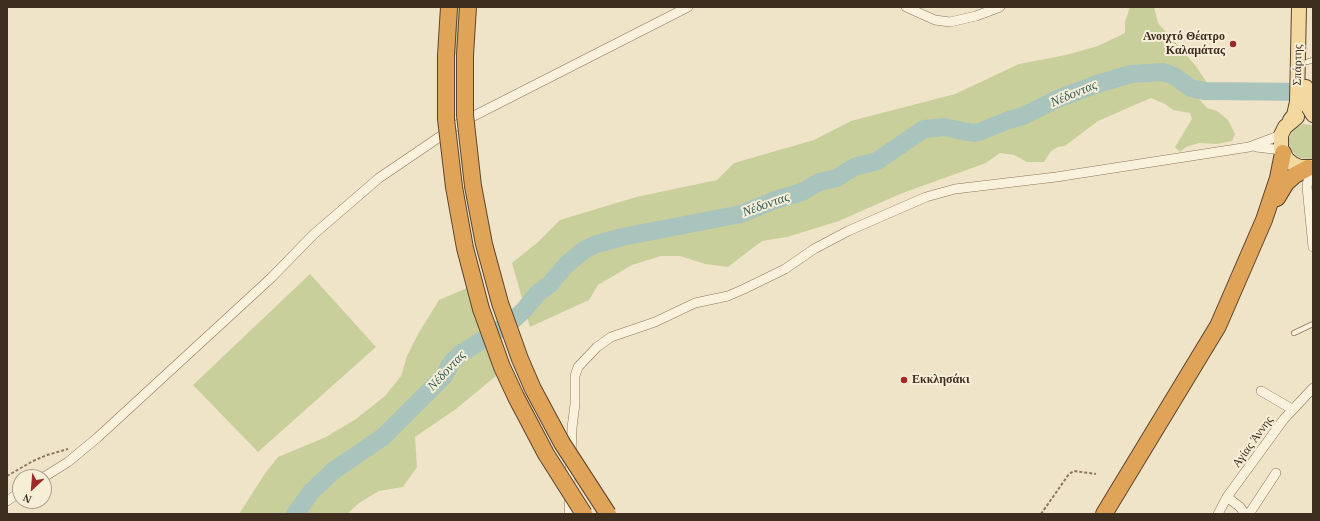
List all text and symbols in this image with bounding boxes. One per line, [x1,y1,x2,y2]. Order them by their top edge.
place label: Ανοιχτό Θέατρο Καλαμάτας [1143,30,1225,58]
marker: Ανοιχτό Θέατρο Καλαμάτας [1228,39,1238,49]
street label: Σπάρτης [1290,44,1306,86]
water label: Νέδoντας [1048,77,1100,111]
water label: Νέδoντας [740,189,792,221]
water label: Νέδoντας [425,348,469,394]
place label: Εκκλησάκι [912,373,970,387]
marker: Εκκλησάκι [899,375,909,385]
street label: Αγίας Άννης [1230,413,1276,471]
north arrow [12,469,52,509]
text: N [21,492,33,506]

